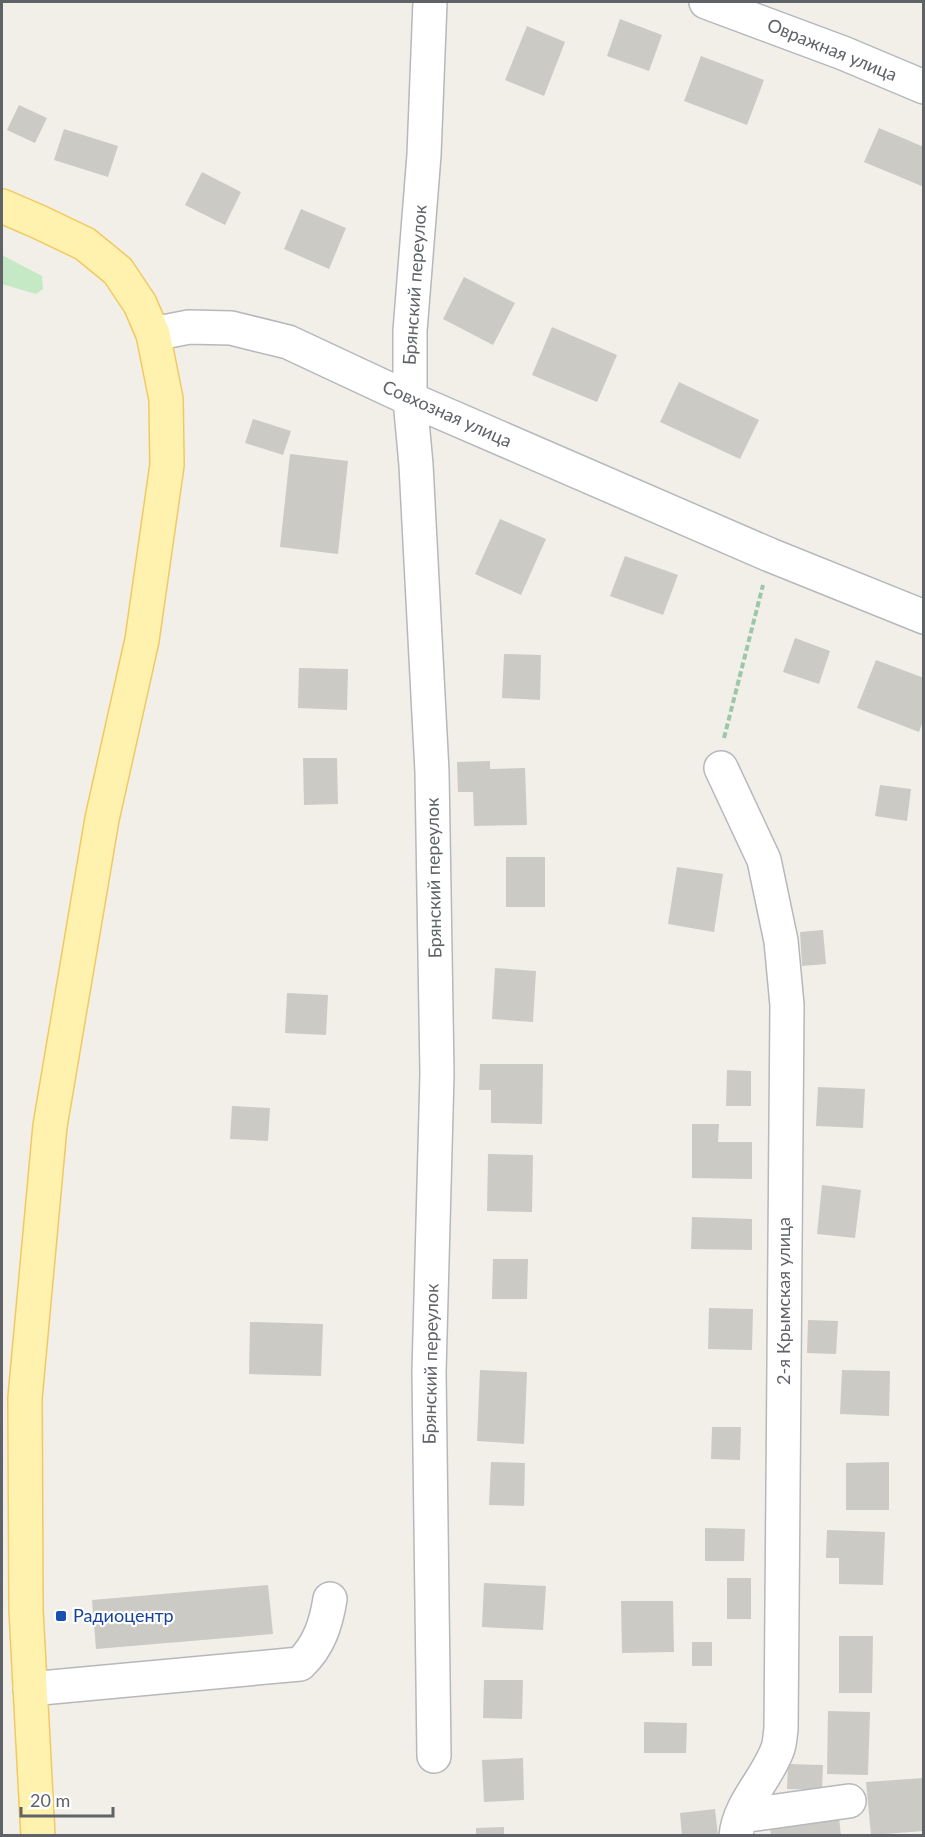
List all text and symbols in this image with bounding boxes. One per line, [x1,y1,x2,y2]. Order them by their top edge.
street label: Овражная улица [764,13,901,85]
street label: Брянский переулок [397,203,431,366]
street label: Совхозная улица [379,375,515,451]
street label: Брянский переулок [421,797,445,959]
street label: 2-я Крымская улица [772,1217,794,1385]
street label: Брянский переулок [418,1283,442,1445]
place label: Радиоцентр [73,1604,174,1626]
marker: Радиоцентр [54,1609,68,1623]
scale bar [21,1780,112,1818]
text: 20 m [30,1789,70,1811]

